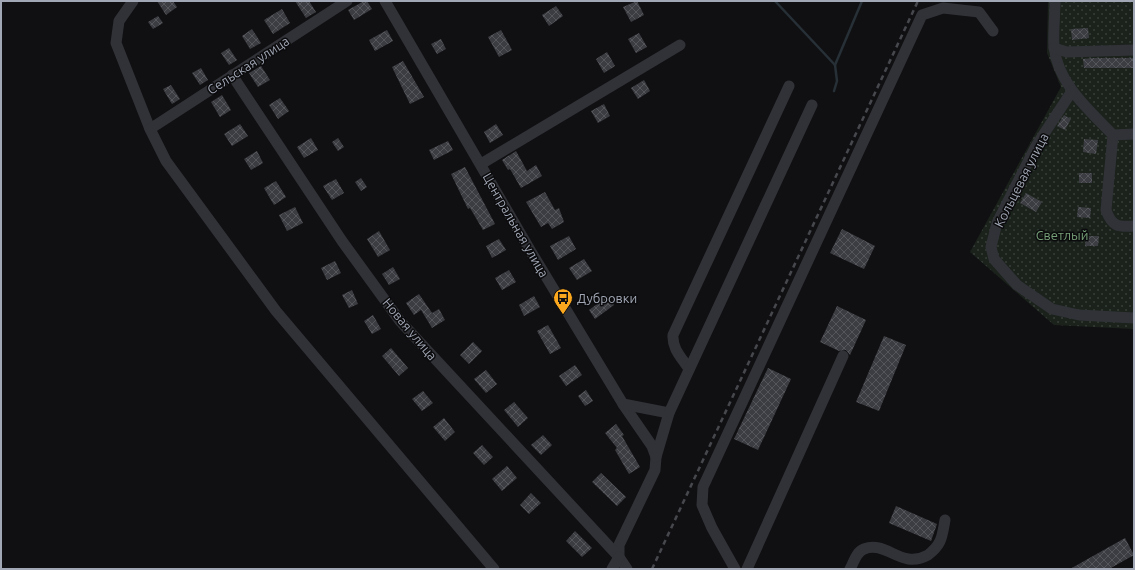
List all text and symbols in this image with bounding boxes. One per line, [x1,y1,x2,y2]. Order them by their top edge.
street label: Сельская улица [205,33,291,97]
street label: Кольцевая улица [991,131,1051,229]
street label: Центральная улица [480,170,552,280]
park label: Светлый [1036,228,1088,242]
bus stop icon: Дубровки [552,287,574,315]
place label: Дубровки [577,291,637,305]
street label: Новая улица [380,295,440,363]

